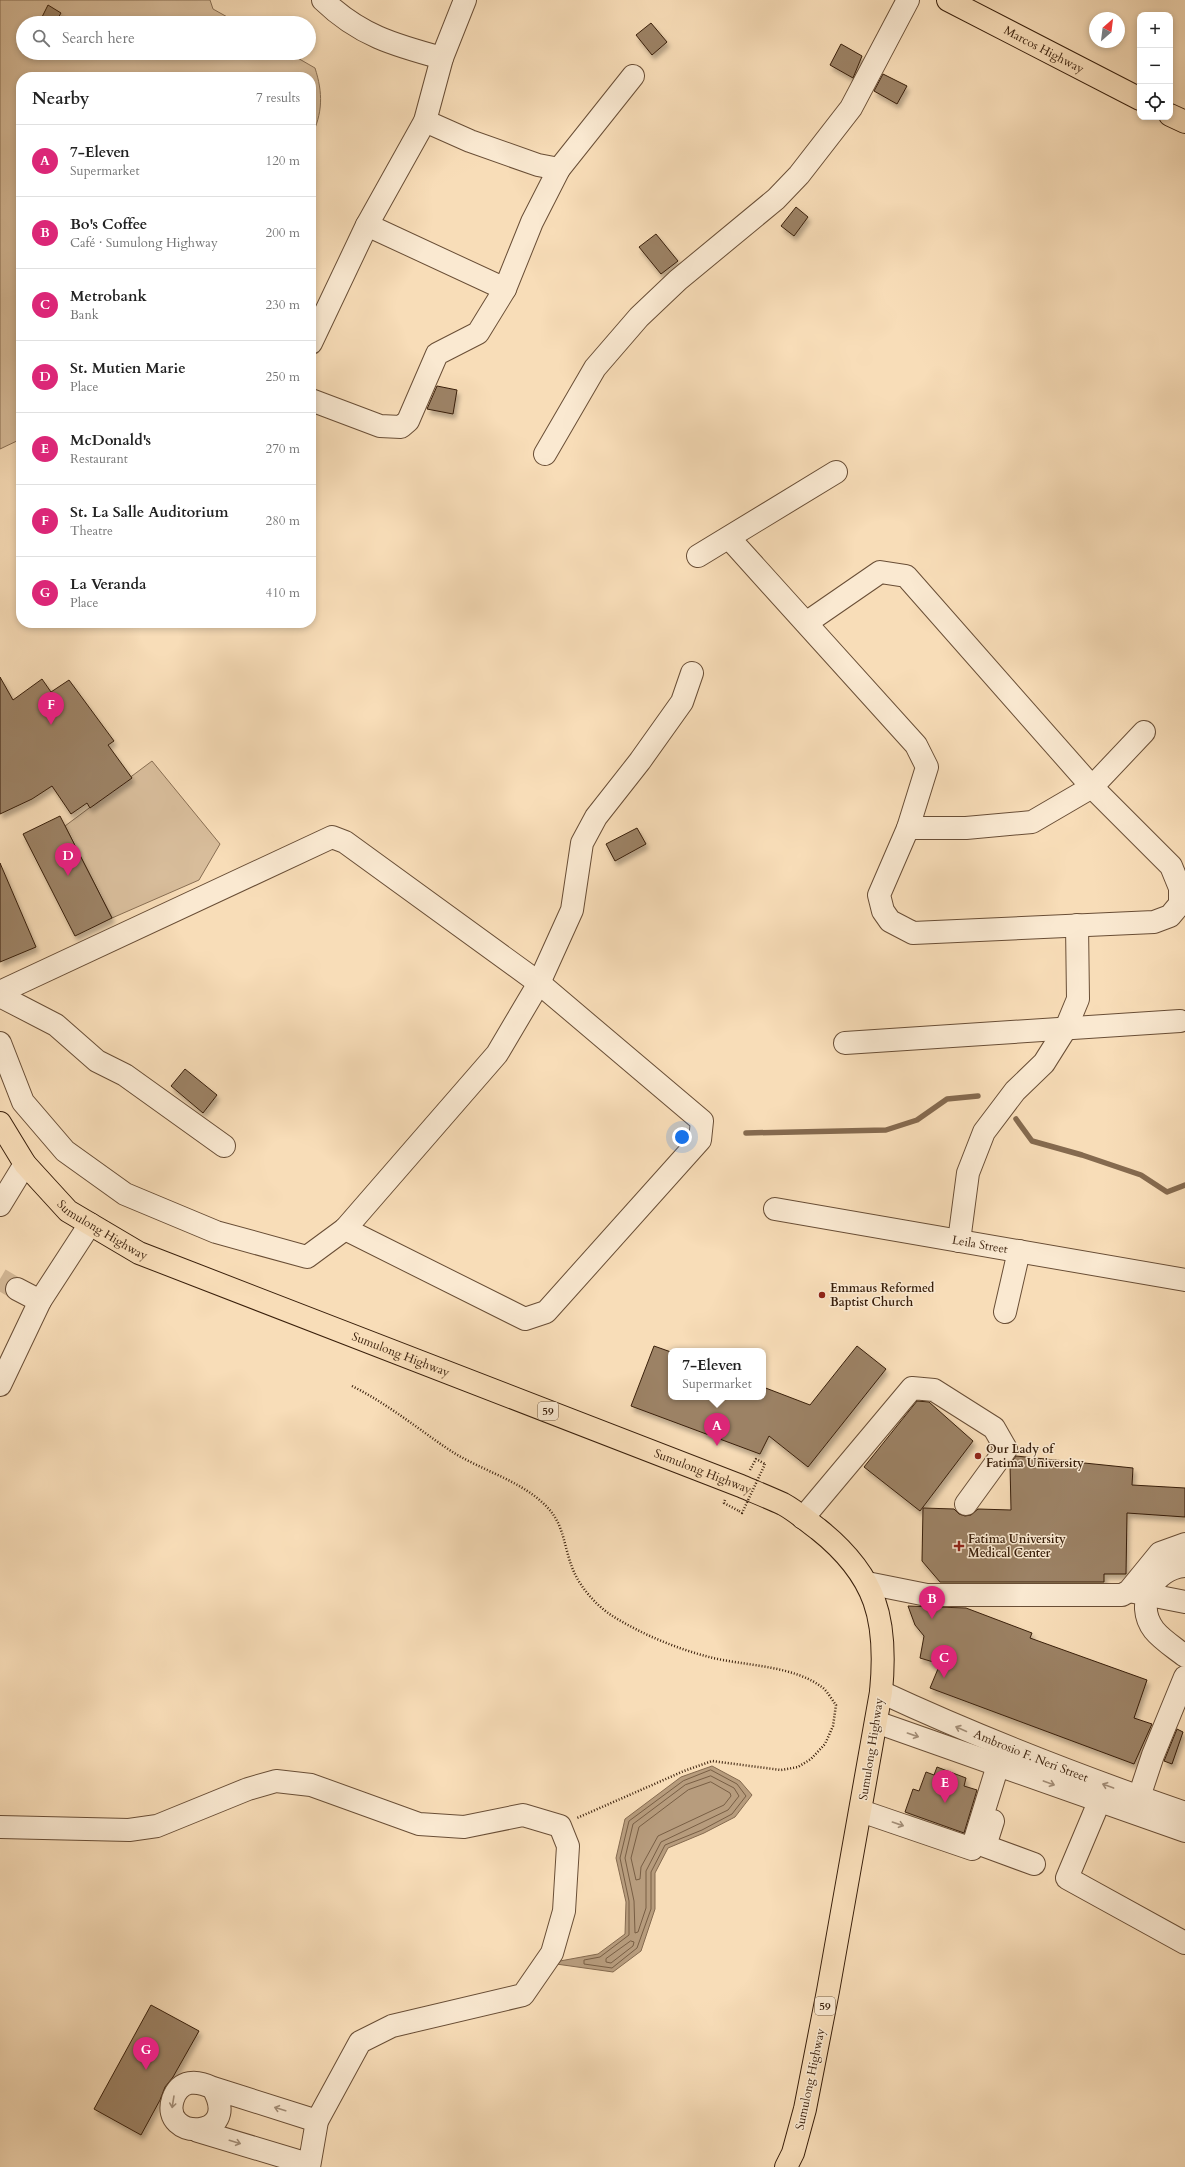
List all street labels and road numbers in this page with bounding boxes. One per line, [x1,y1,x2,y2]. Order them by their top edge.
street label: Marcos Highway [1001,22,1087,77]
street label: Sumulong Highway [54,1196,151,1264]
street label: Leila Street [951,1232,1009,1257]
street label: Sumulong Highway [350,1328,453,1381]
road number: 59 [538,1402,558,1420]
street label: Sumulong Highway [652,1445,755,1498]
street label: Sumulong Highway [855,1696,887,1801]
street label: Ambrosio F. Neri Street [971,1726,1091,1786]
road number: 59 [815,1997,835,2015]
street label: Sumulong Highway [791,2026,829,2131]

